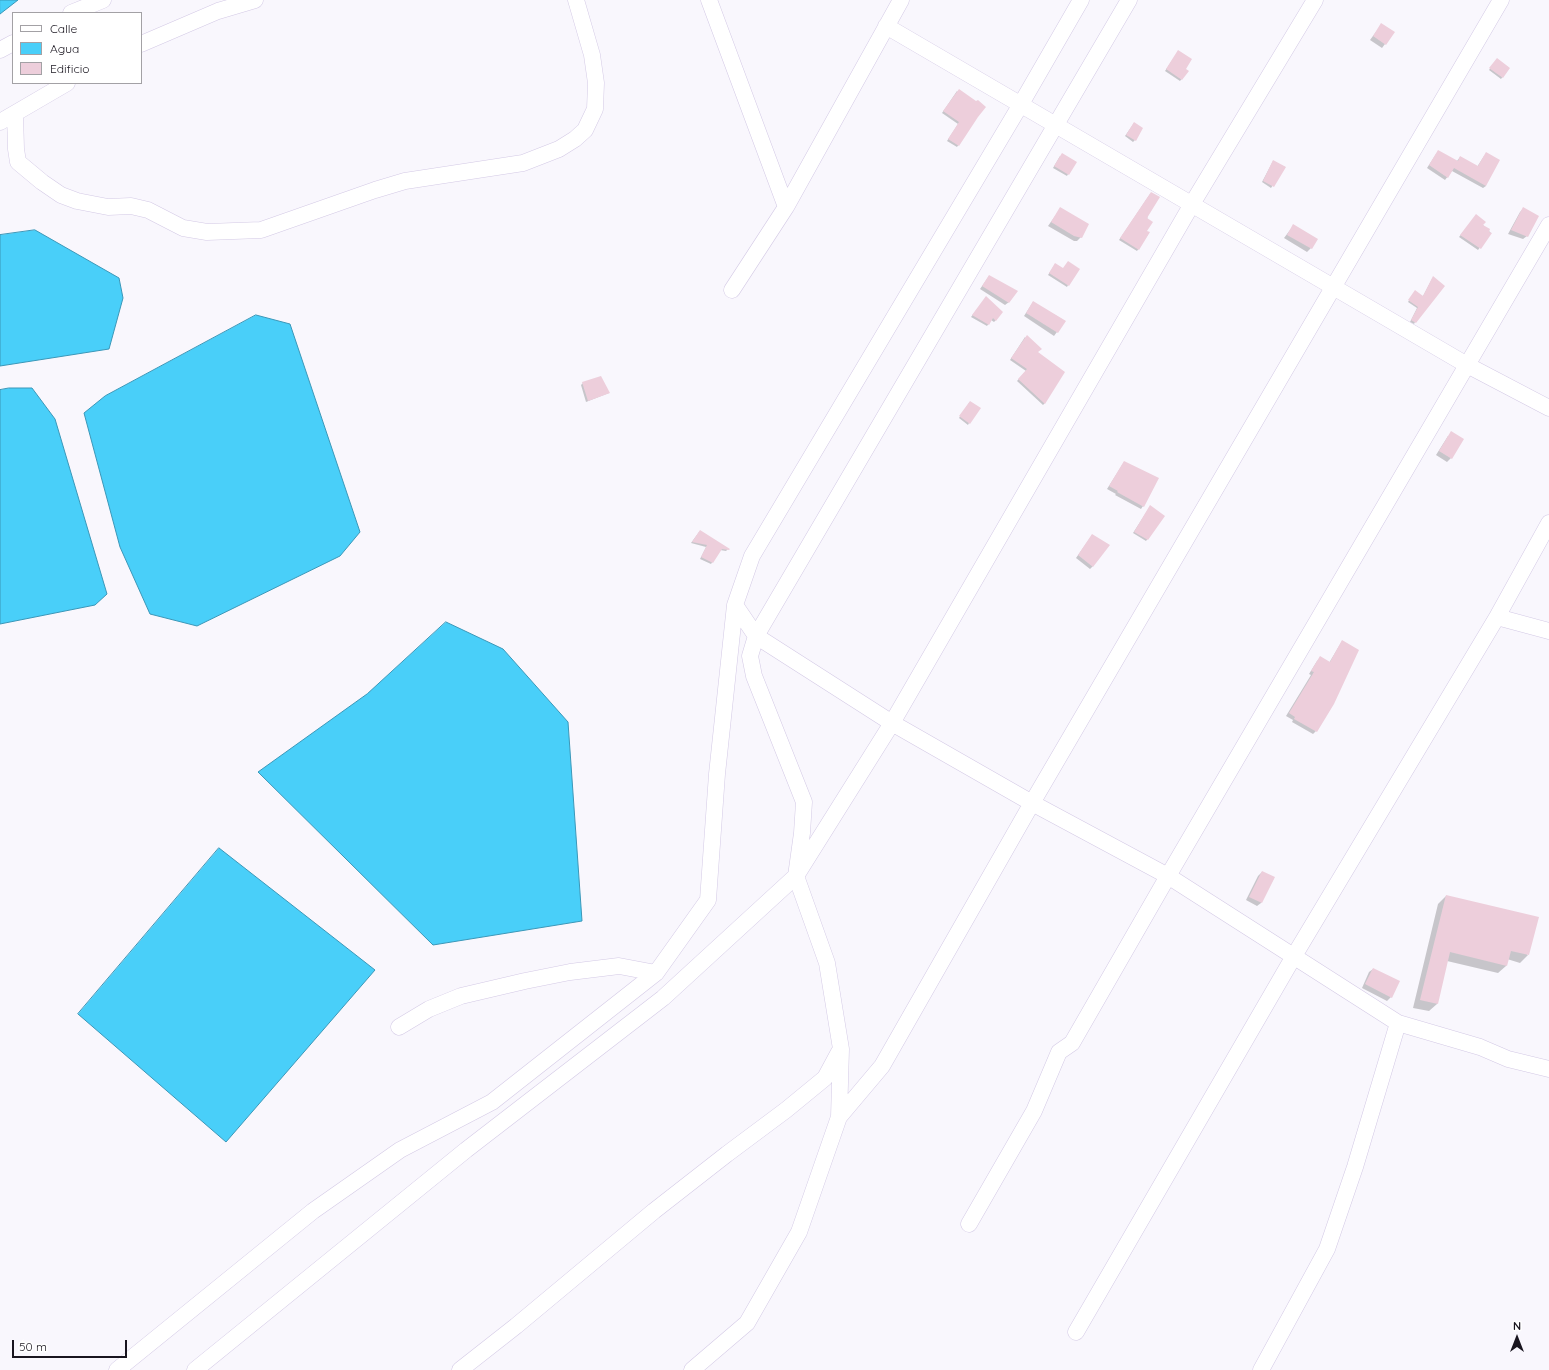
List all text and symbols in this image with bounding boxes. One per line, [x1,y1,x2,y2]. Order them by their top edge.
legend [12,12,142,84]
text: Calle [50,21,77,36]
text: Agua [50,41,79,56]
text: Edificio [50,61,90,76]
north arrow [1497,1318,1537,1358]
text: N [1513,1319,1521,1333]
scale bar [14,1332,129,1358]
text: 50 m [19,1339,47,1354]

